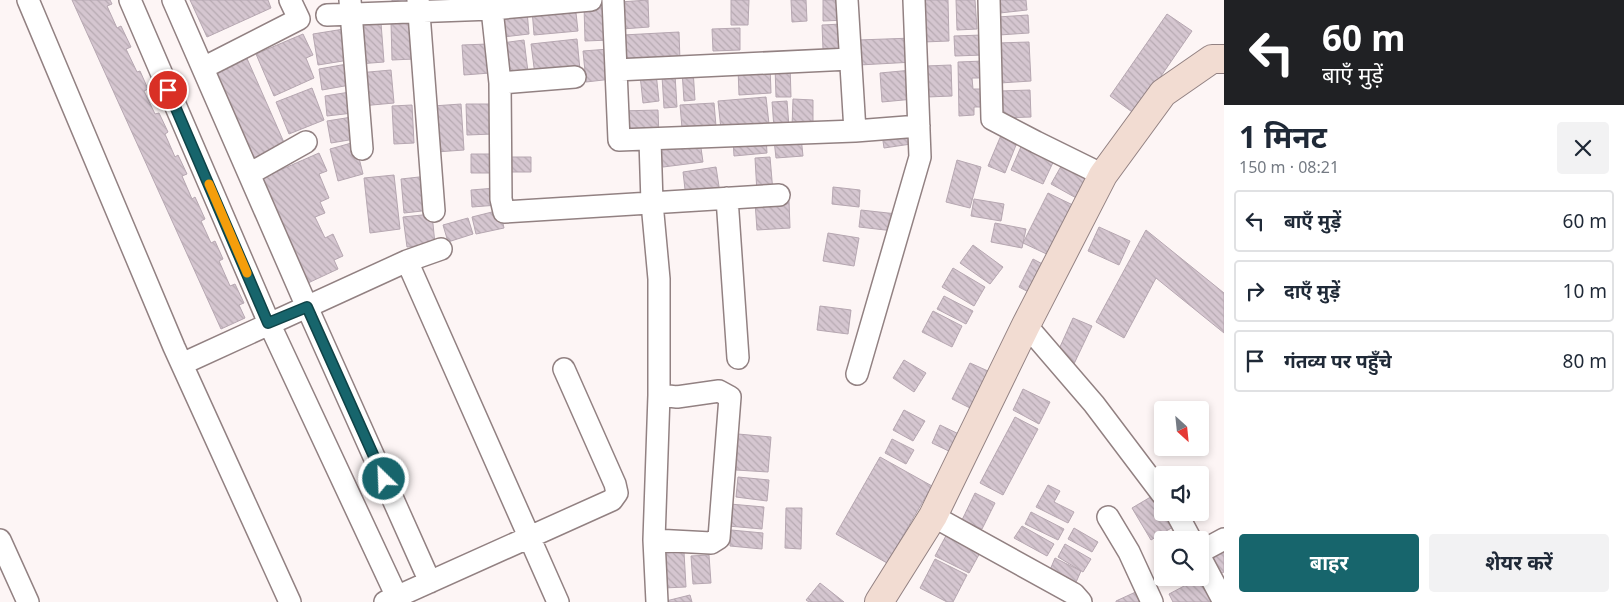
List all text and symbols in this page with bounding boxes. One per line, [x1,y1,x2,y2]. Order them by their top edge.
text: 60 m [1322,14,1405,61]
icon: left [1239,20,1304,85]
text: बाएँ मुड़ें [1322,59,1383,89]
pin [147,69,189,111]
icon: arrive [154,76,182,104]
text: 1 मिनट [1239,116,1327,157]
button: close [1557,122,1609,174]
text: 150 m · 08:21 [1239,156,1339,178]
icon: left [1241,207,1269,235]
text: बाएँ मुड़ें [1284,208,1341,234]
text: 60 m [1563,208,1607,234]
icon: right [1241,277,1269,305]
text: दाएँ मुड़ें [1284,278,1340,304]
text: 10 m [1563,278,1607,304]
icon: arrive [1241,347,1269,375]
text: गंतव्य पर पहुँचे [1284,348,1392,374]
text: 80 m [1563,348,1607,374]
north arrow [1154,401,1209,456]
map controls [1154,401,1209,586]
position arrow [357,452,409,504]
button: sound [1154,466,1209,521]
button: search [1154,531,1209,586]
button: बाहर [1239,534,1419,592]
button: शेयर करें [1429,534,1609,592]

